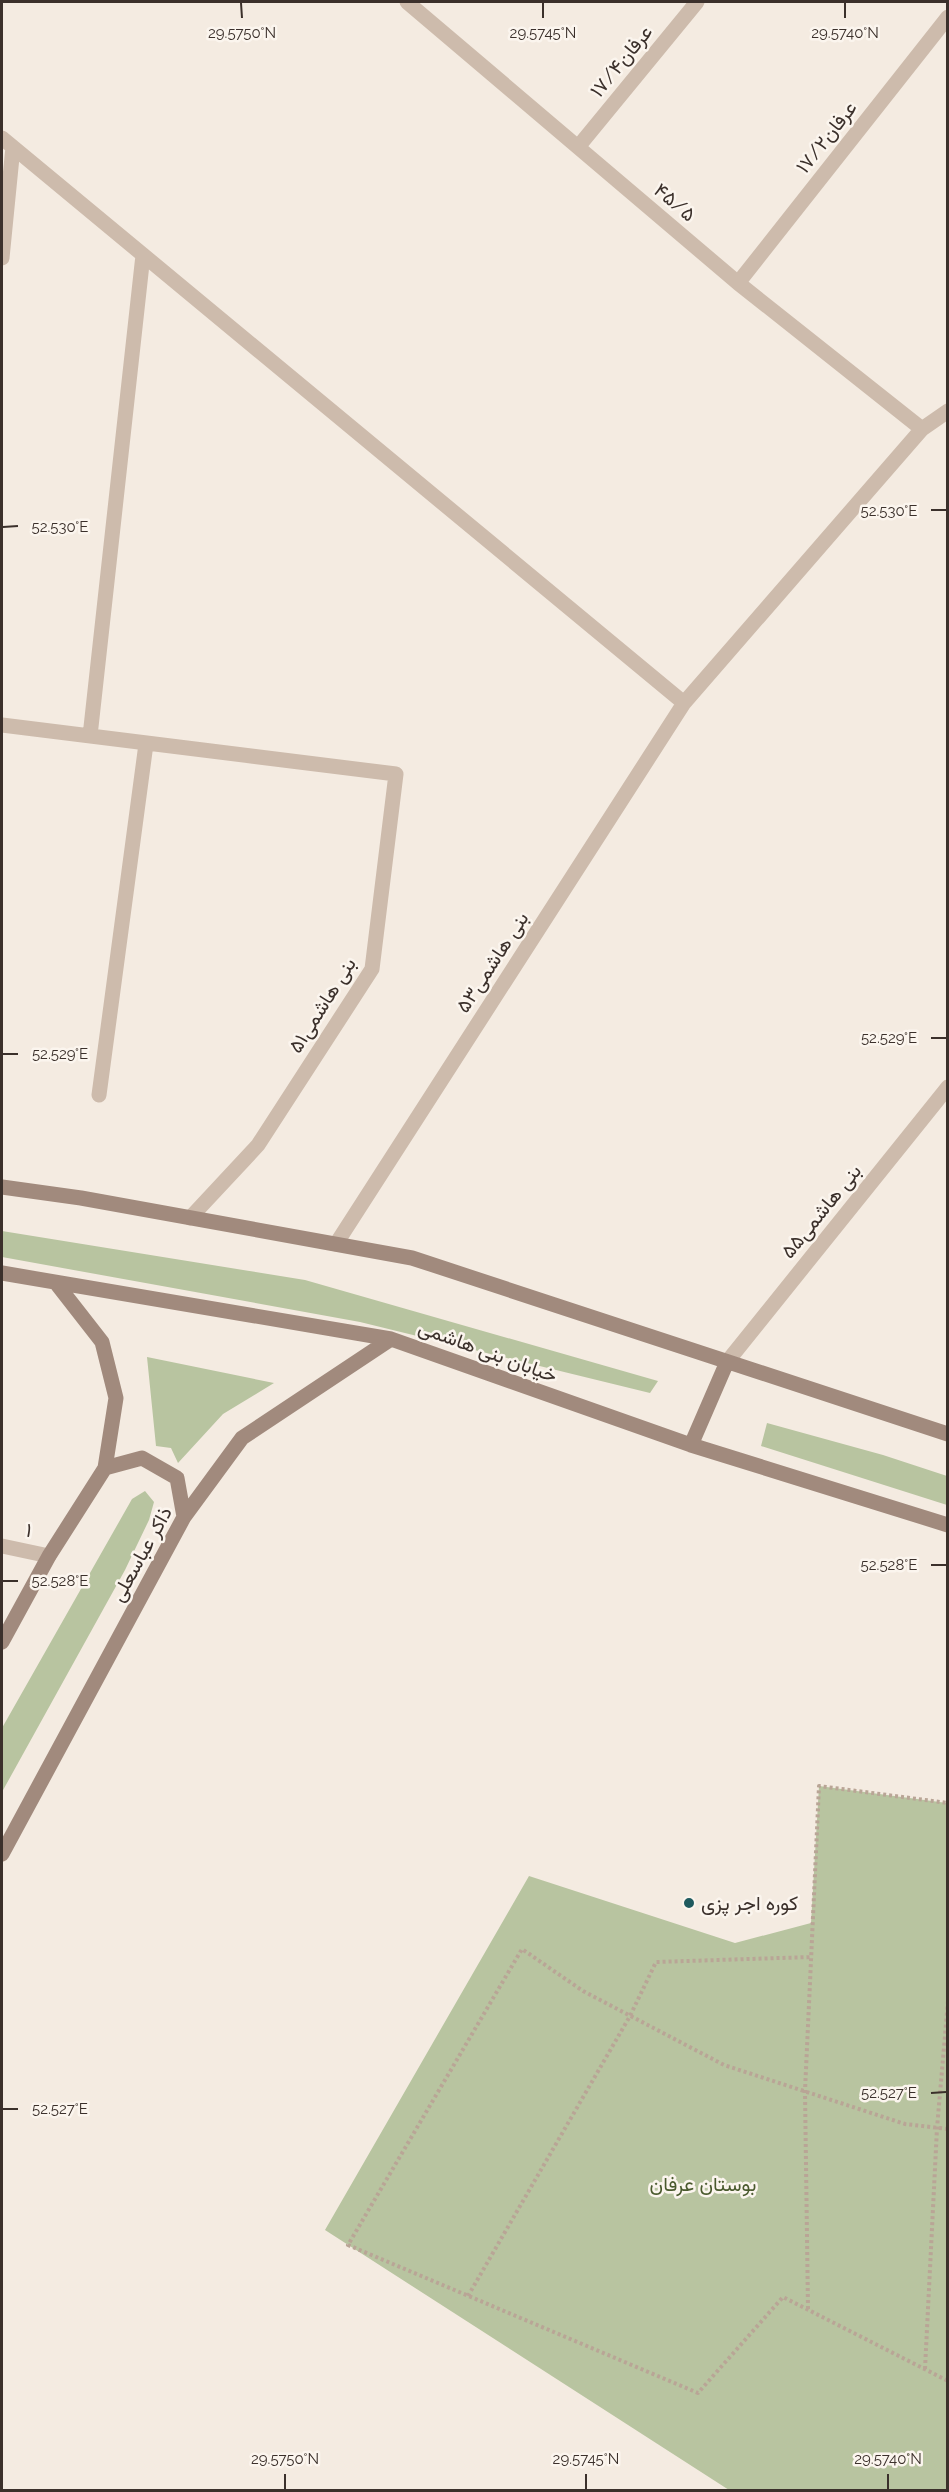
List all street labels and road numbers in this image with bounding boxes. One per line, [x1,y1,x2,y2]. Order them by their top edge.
street label: ۱۷/۴عرفان [585,20,658,103]
street label: ۱۷/۲عرفان [790,96,862,178]
street label: ۴۵/۵ [649,178,701,226]
street label: بنی هاشمی۵۳ [451,907,533,1017]
street label: بنی هاشمی۵۱ [283,953,361,1057]
street label: بنی هاشمی۵۵ [776,1159,866,1263]
street label: خیابان بنی هاشمی [415,1315,561,1387]
street label: ذاکر عباسعلی [105,1502,178,1606]
street label: ۱ [24,1518,34,1542]

